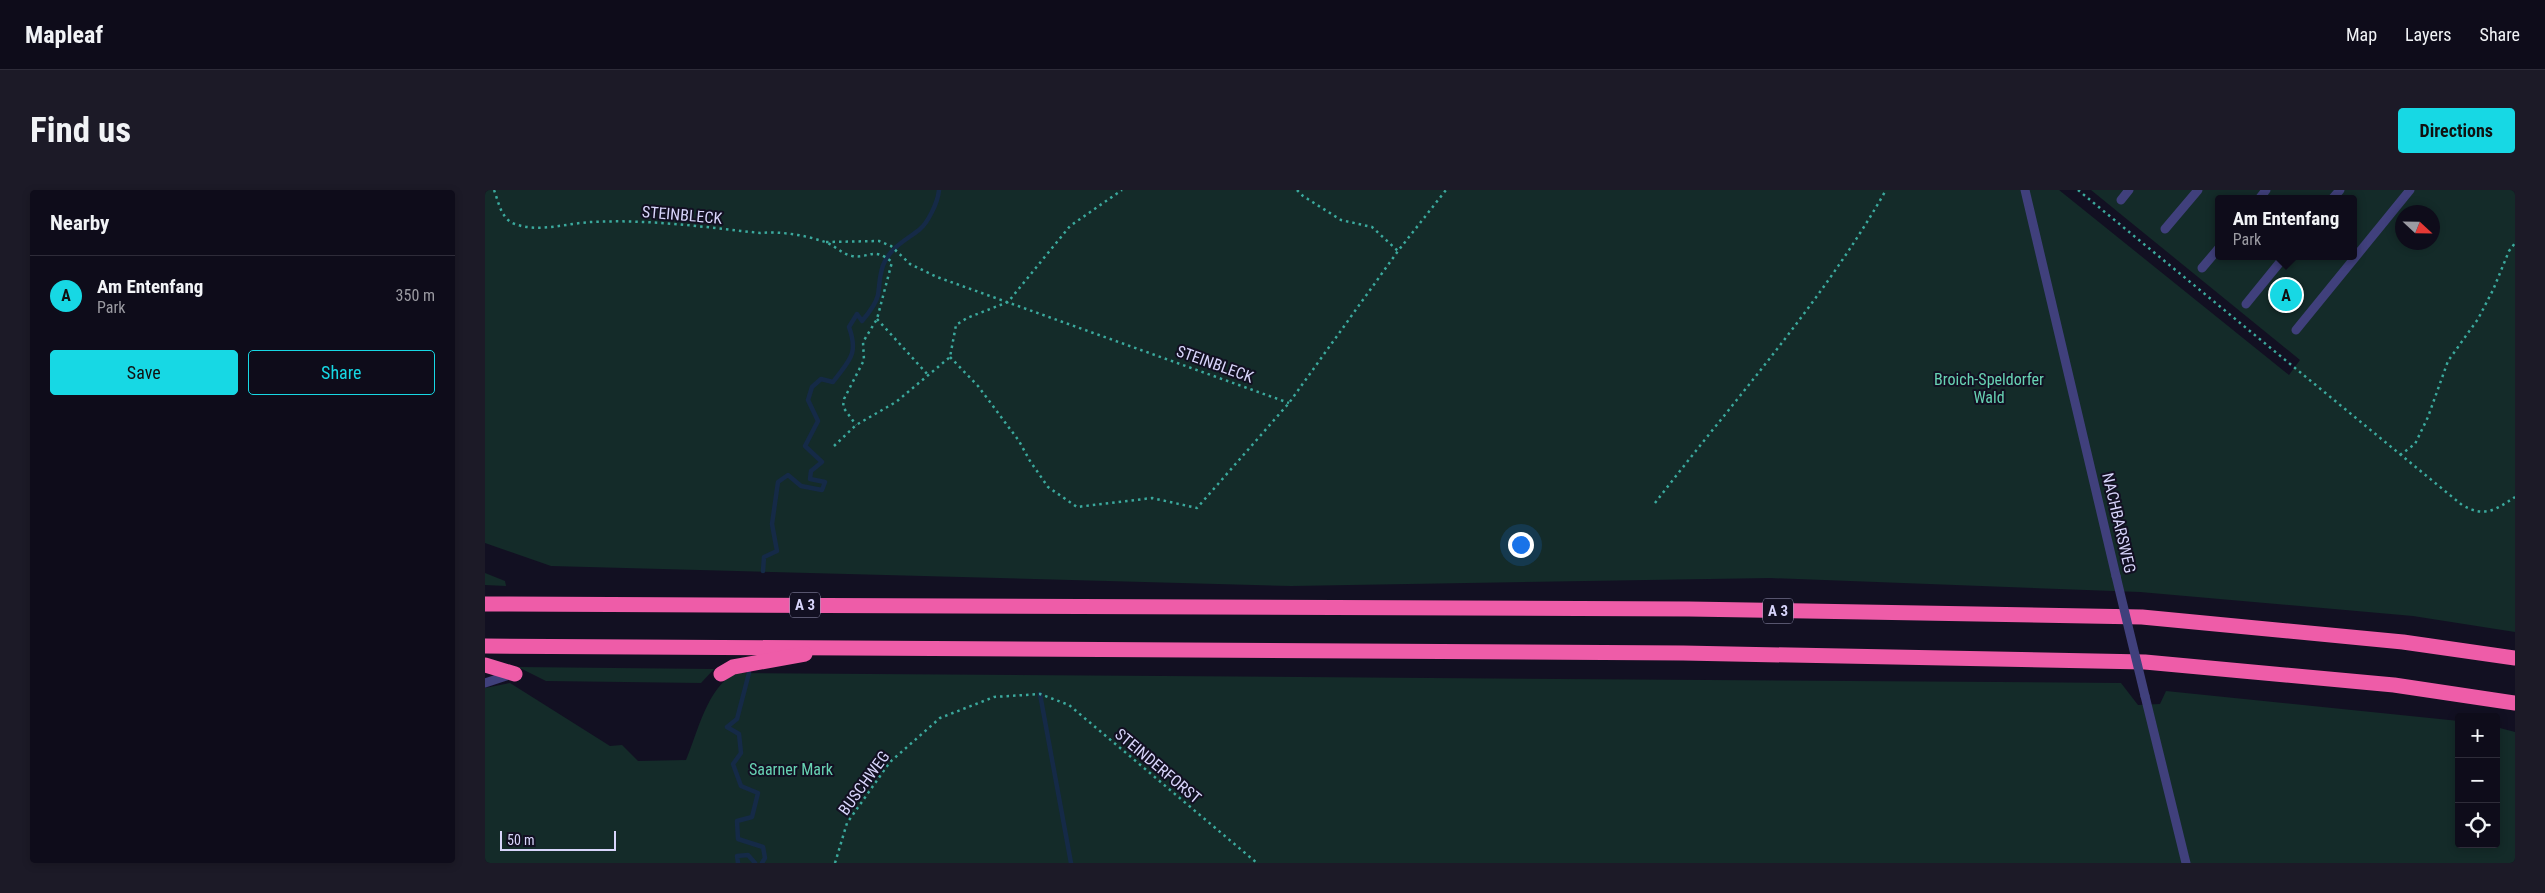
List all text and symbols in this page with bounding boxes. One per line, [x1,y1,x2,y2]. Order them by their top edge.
text: Mapleaf [25,21,103,49]
text: Map [2346,24,2377,45]
text: Layers [2405,24,2452,45]
text: Share [2480,24,2520,45]
button: Directions [2398,108,2515,153]
text: Find us [30,110,131,151]
popup [2215,195,2357,260]
street label: STEINBLECK [641,202,723,228]
north arrow [2395,205,2440,250]
text: Am Entenfang [2233,207,2339,230]
text: Nearby [50,211,109,235]
text: Park [2233,230,2261,249]
text: Am Entenfang [97,275,203,298]
pin: A [2270,276,2302,314]
text: A [61,286,71,305]
text: 350 m [396,286,435,305]
text: Park [97,298,126,317]
street label: STEINBLECK [1174,341,1256,387]
button: Save [50,350,238,395]
button: Share [248,350,435,395]
park label: Broich-Speldorfer Wald [1934,370,2044,407]
street label: NACHBARSWEG [2098,471,2140,575]
your location [1508,532,1534,558]
road number: A 3 [790,592,820,618]
road number: A 3 [1763,598,1793,624]
map controls [2455,713,2500,848]
button: + [2455,713,2500,758]
street label: STEINDERFORST [1111,724,1205,808]
street label: BUSCHWEG [834,747,894,819]
button: − [2455,758,2500,803]
park label: Saarner Mark [749,760,834,779]
button: locate [2455,803,2500,848]
scale bar [500,828,616,851]
text: 50 m [507,832,535,848]

